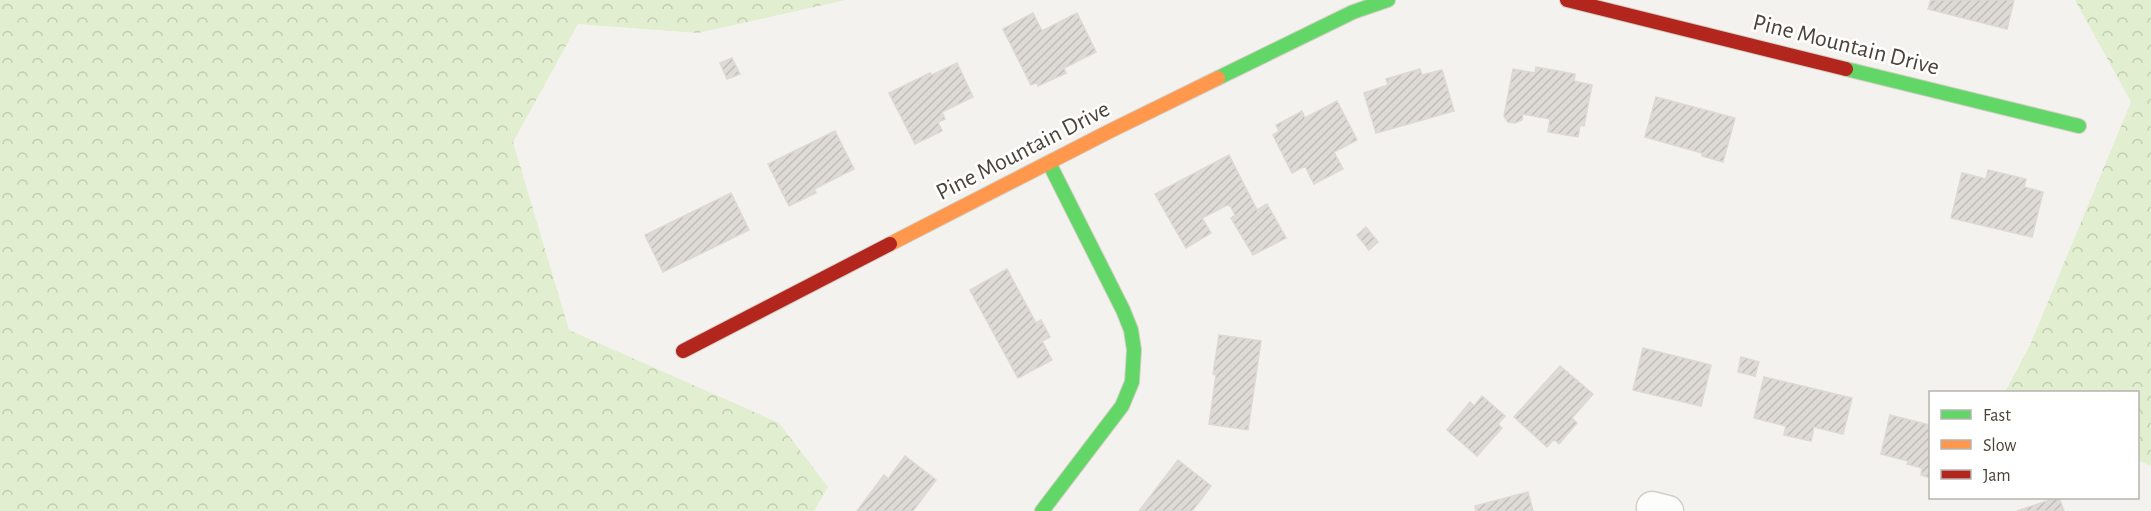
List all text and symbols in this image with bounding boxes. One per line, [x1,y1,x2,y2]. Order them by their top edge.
street label: Pine Mountain Drive [1750,10,1942,80]
street label: Pine Mountain Drive [932,97,1114,205]
legend [1929,391,2139,499]
text: Fast [1983,407,2011,425]
text: Slow [1983,437,2016,455]
text: Jam [1983,467,2011,485]

